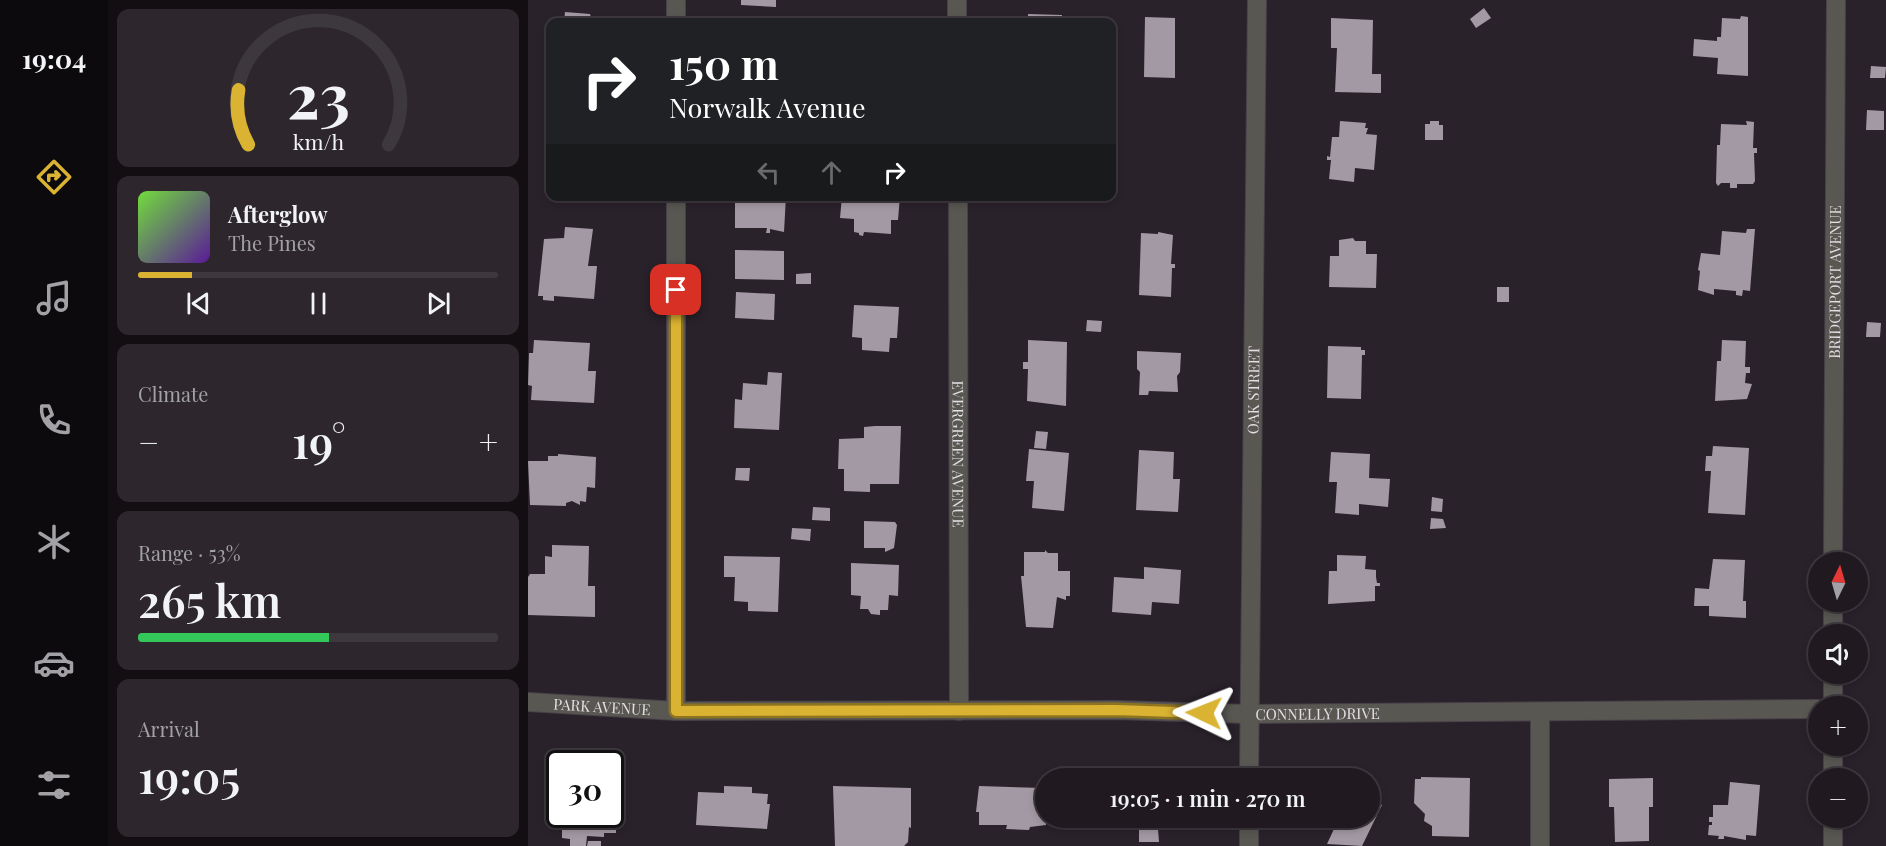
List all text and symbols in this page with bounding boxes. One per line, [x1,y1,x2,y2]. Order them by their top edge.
text: 150 m [669,35,779,91]
text: 19:04 [22,40,86,76]
icon: right [570,42,648,120]
text: 23 [286,51,350,135]
text: Norwalk Avenue [669,89,866,125]
text: km/h [292,128,344,156]
icon: directions [33,156,75,198]
icon: left [752,156,785,189]
icon: ahead [815,156,848,189]
icon: right [878,156,911,189]
text: Afterglow [228,199,328,229]
street label: BRIDGEPORT AVENUE [1824,205,1845,359]
text: The Pines [228,229,316,256]
pin [650,264,701,315]
icon: arrive [659,273,692,306]
icon: music [33,277,75,319]
icon: previous [182,287,215,320]
icon: pause [302,287,335,320]
icon: next [422,287,455,320]
street label: OAK STREET [1243,346,1263,434]
text: Climate [138,380,208,407]
street label: EVERGREEN AVENUE [948,380,969,528]
icon: phone [33,399,75,441]
text: 19° [292,410,346,470]
text: − [138,419,159,463]
text: + [479,419,498,463]
icon: climate [33,521,75,563]
text: Range · 53% [138,539,241,566]
north arrow [1808,552,1868,612]
map controls [1808,552,1868,828]
text: 265 km [138,569,281,629]
button: sound [1808,624,1868,684]
icon: car [33,642,75,684]
position arrow [1172,681,1236,745]
street label: PARK AVENUE [553,694,651,719]
button: + [1808,696,1868,756]
street label: CONNELLY DRIVE [1255,703,1380,724]
text: Arrival [138,715,200,742]
text: 19:05 [138,745,240,805]
speed limit sign: 30 [546,750,624,828]
icon: filters [33,764,75,806]
button: − [1808,768,1868,828]
text: 19:05 · 1 min · 270 m [1110,783,1305,813]

